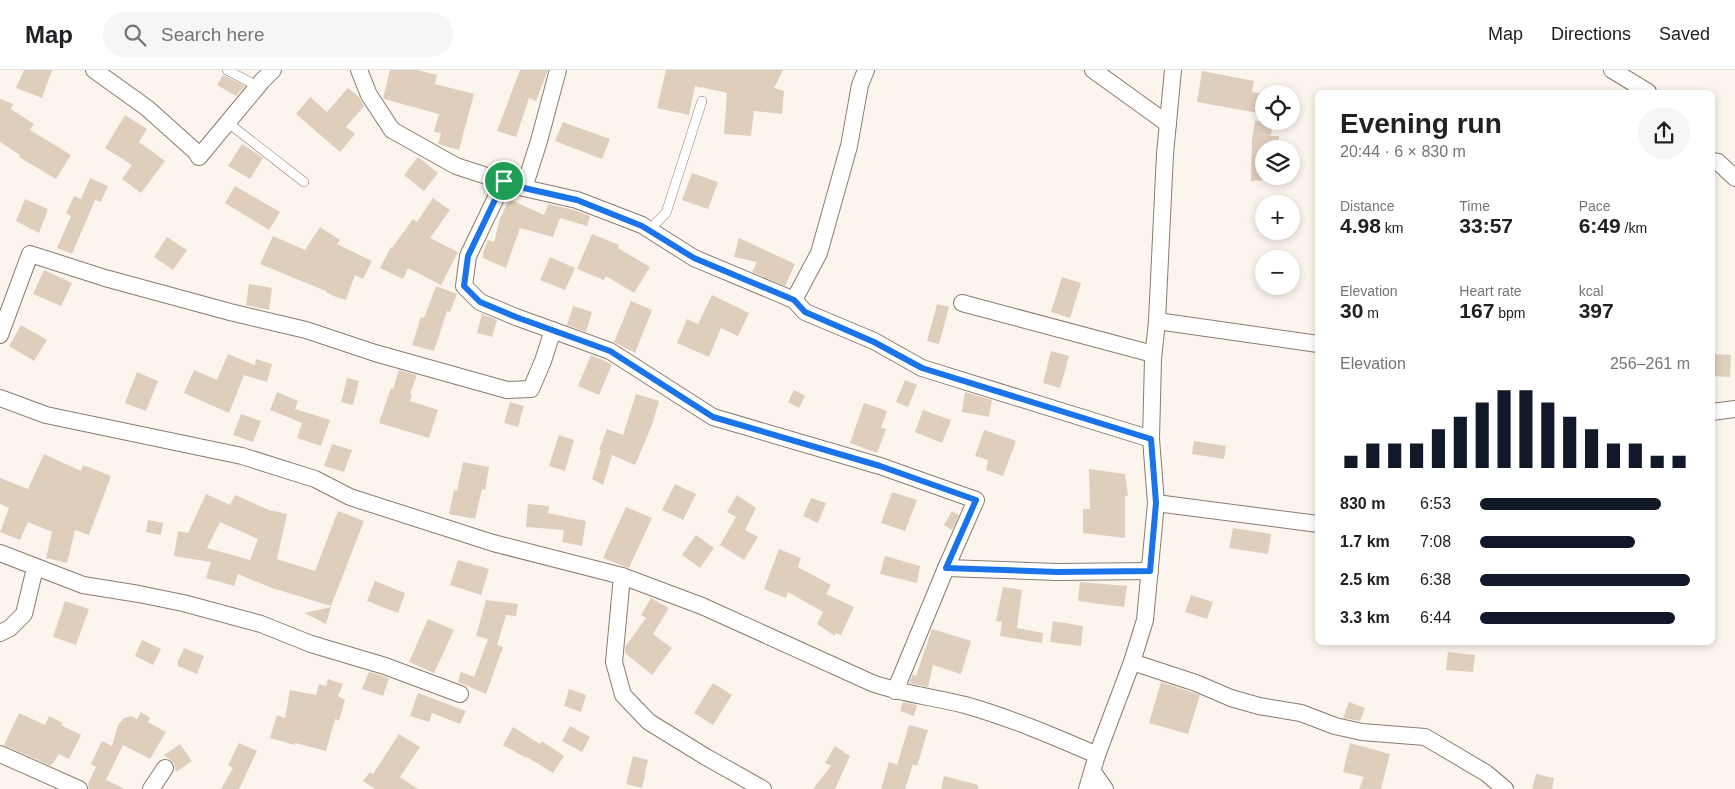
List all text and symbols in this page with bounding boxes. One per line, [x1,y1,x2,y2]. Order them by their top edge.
search box [103,12,453,57]
text: Map [25,21,73,48]
icon: search [121,21,149,49]
text: Search here [161,24,265,45]
text: Map [1488,24,1523,44]
text: Directions [1551,24,1631,44]
text: Saved [1659,24,1710,44]
map controls [1255,85,1300,295]
button: locate [1255,85,1300,130]
button: share [1638,107,1690,159]
text: Evening run [1340,108,1502,139]
button: layers [1255,140,1300,185]
text: 20:44 · 6 × 830 m [1340,143,1466,160]
pin [483,160,525,202]
icon: arrive [490,167,518,195]
button: + [1255,195,1300,240]
text: Distance [1340,198,1394,214]
text: Time [1459,198,1490,214]
text: Pace [1579,198,1611,214]
text: 4.98 [1340,214,1381,237]
text: 33:57 [1459,214,1513,237]
text: 6:49 [1579,214,1621,237]
text: km [1381,220,1403,236]
text: /km [1621,220,1647,236]
button: − [1255,250,1300,295]
text: Elevation [1340,283,1398,299]
text: Heart rate [1459,283,1522,299]
text: kcal [1579,283,1604,299]
text: 30 [1340,299,1363,322]
text: 167 [1459,299,1494,322]
text: 397 [1579,299,1614,322]
text: m [1363,305,1379,321]
text: bpm [1494,305,1526,321]
text: Elevation [1340,355,1406,372]
text: 256–261 m [1610,355,1690,372]
text: 830 m [1340,495,1385,512]
text: 6:53 [1420,495,1451,512]
text: 1.7 km [1340,533,1390,550]
text: 7:08 [1420,533,1451,550]
text: 2.5 km [1340,571,1390,588]
text: 6:38 [1420,571,1451,588]
text: 3.3 km [1340,609,1390,626]
text: 6:44 [1420,609,1451,626]

